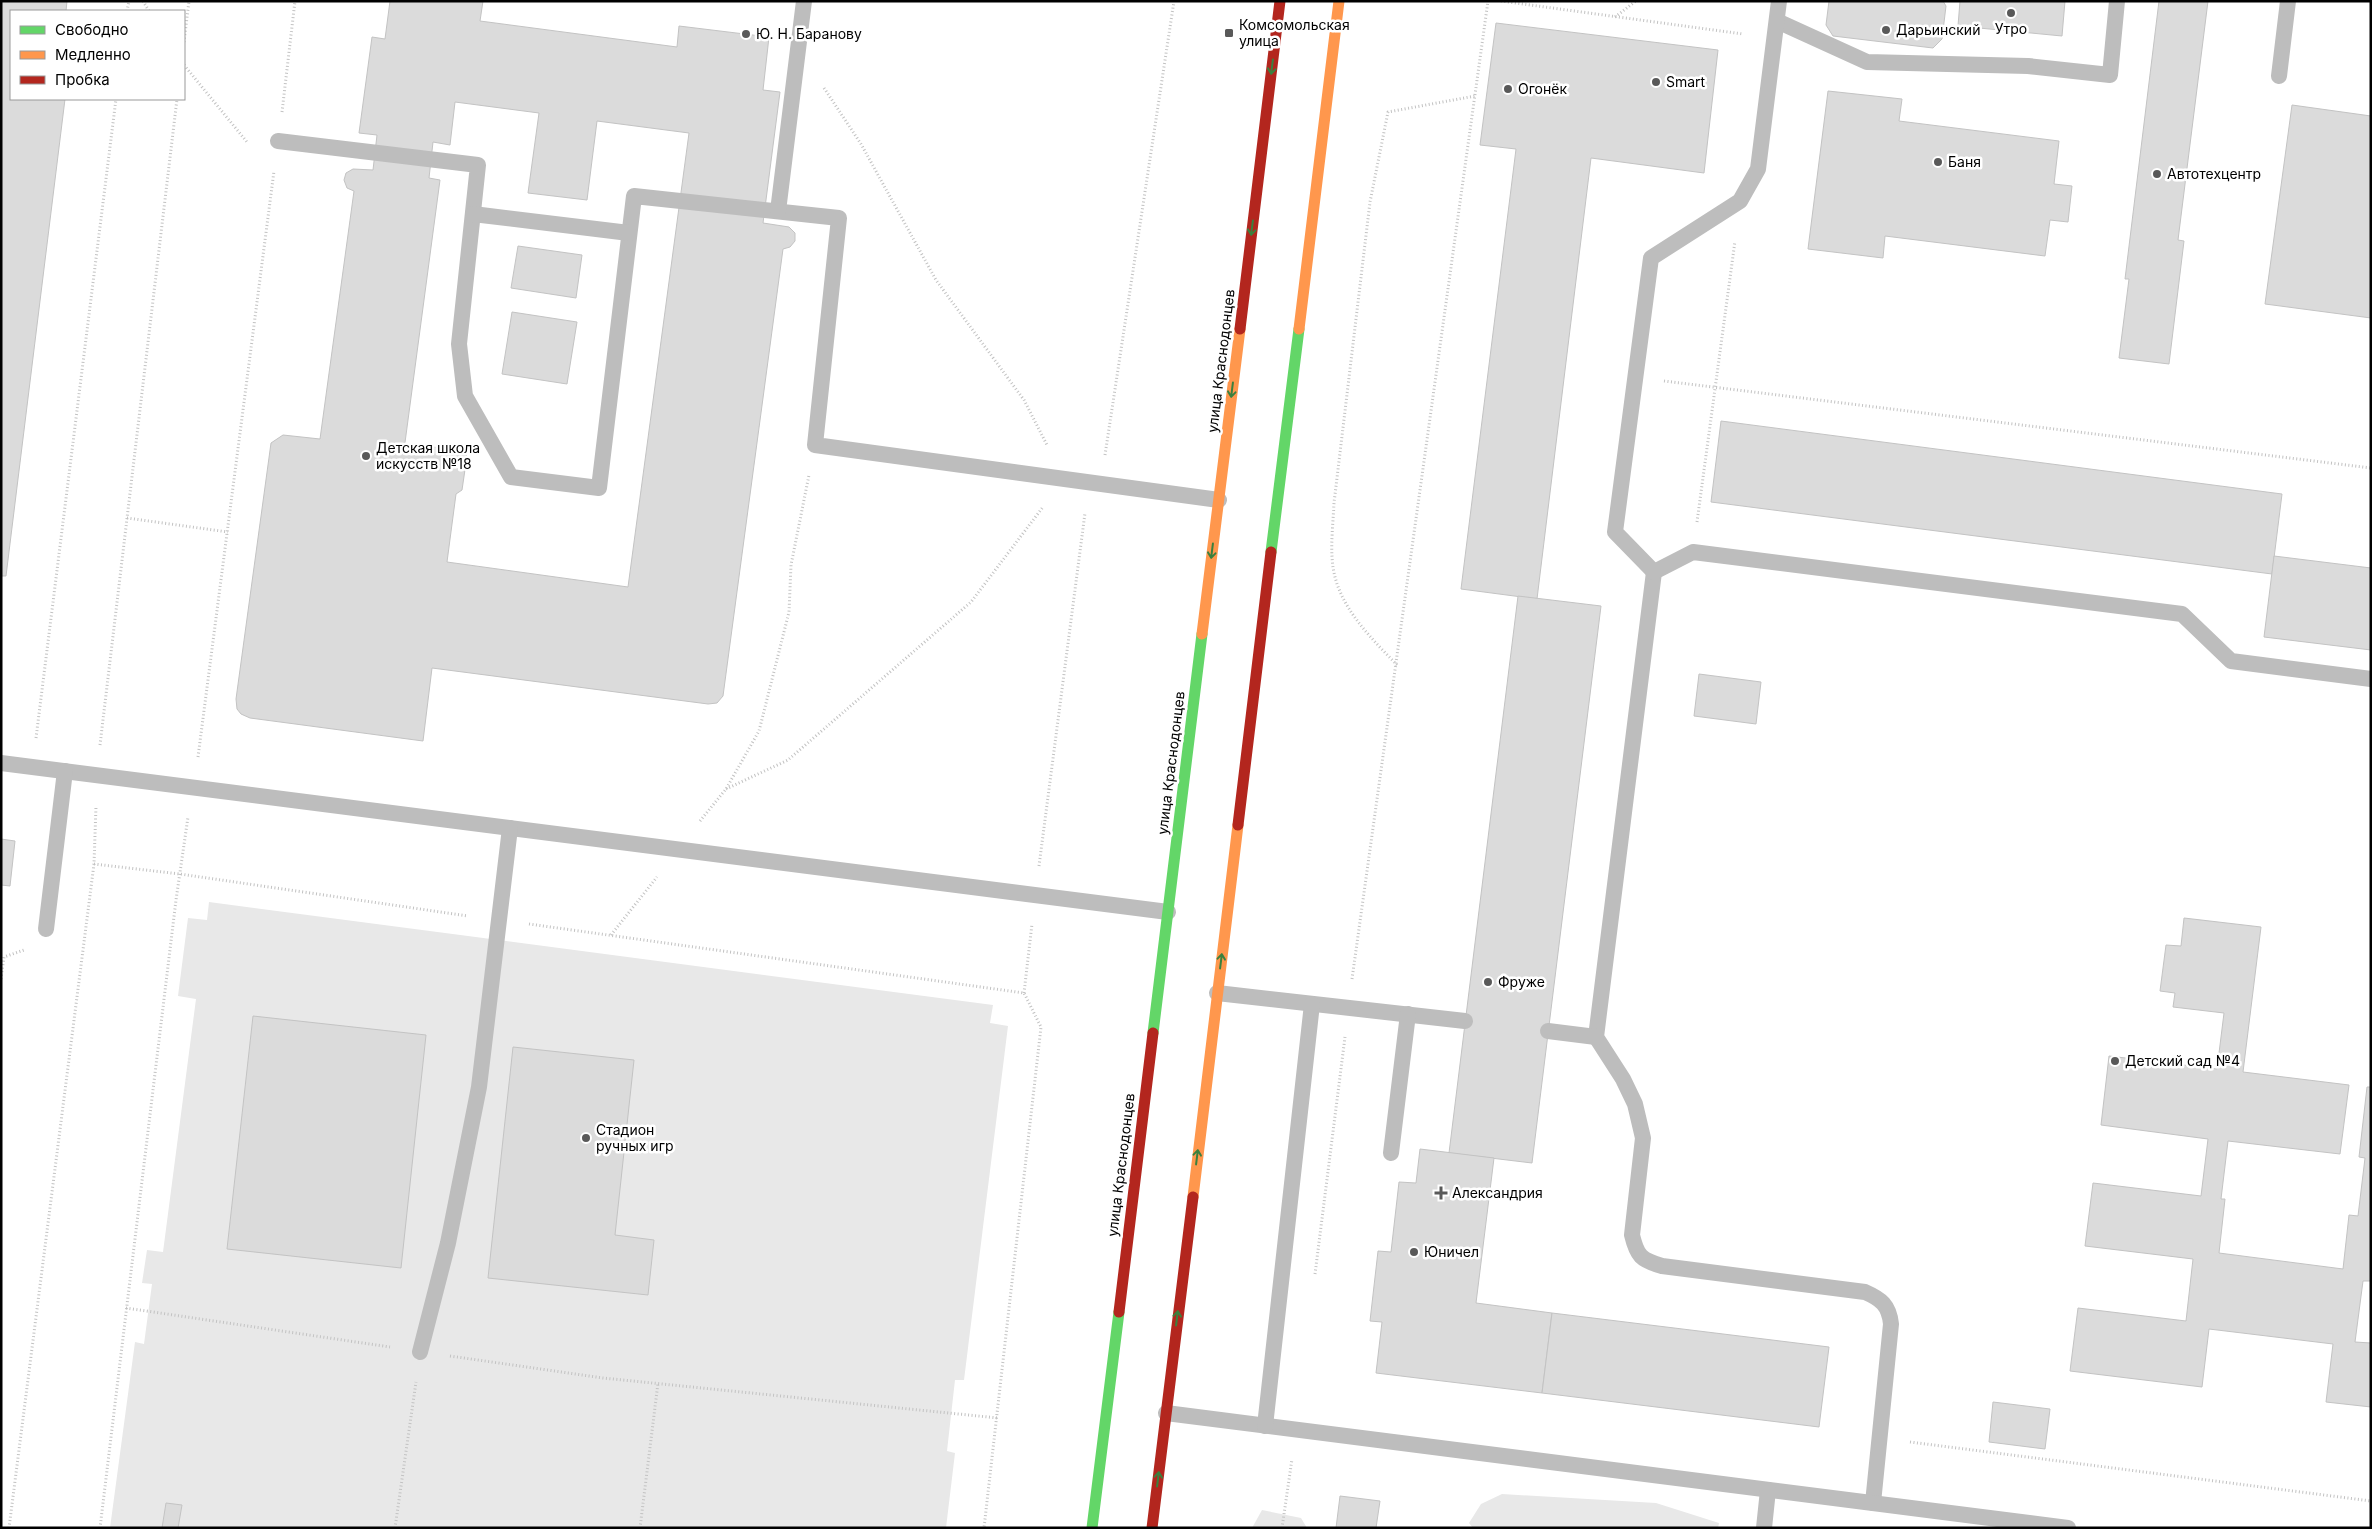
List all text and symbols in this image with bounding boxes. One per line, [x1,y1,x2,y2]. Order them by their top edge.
marker: Утро [2005,7,2017,19]
legend [10,10,185,100]
place label: Комсомольская улица [1239,16,1350,49]
text: Свободно [55,20,129,39]
place label: Утро [1995,20,2027,37]
place label: Дарьинский [1896,21,1980,38]
marker: Дарьинский [1880,24,1892,36]
place label: Ю. Н. Баранову [756,25,862,42]
marker: Комсомольская улица [1223,27,1235,39]
marker: Ю. Н. Баранову [740,28,752,40]
text: Медленно [55,45,131,64]
one-way arrow [1267,59,1277,75]
text: Пробка [55,70,110,89]
place label: Smart [1666,73,1706,90]
marker: Smart [1650,76,1662,88]
place label: Огонёк [1518,80,1567,97]
marker: Огонёк [1502,83,1514,95]
place label: Баня [1948,153,1981,170]
marker: Баня [1932,156,1944,168]
place label: Автотехцентр [2167,165,2261,182]
marker: Автотехцентр [2151,168,2163,180]
one-way arrow [1247,220,1257,236]
street label: улица Краснодонцев [1203,288,1238,434]
one-way arrow [1227,381,1237,397]
place label: Детская школа искусств №18 [376,439,480,472]
marker: Детская школа искусств №18 [360,450,372,462]
one-way arrow [1207,543,1217,559]
street label: улица Краснодонцев [1153,690,1188,836]
one-way arrow [1216,953,1226,969]
place label: Фруже [1498,973,1545,990]
marker: Фруже [1482,976,1494,988]
place label: Детский сад №4 [2125,1052,2240,1069]
marker: Детский сад №4 [2109,1055,2121,1067]
street label: улица Краснодонцев [1103,1092,1138,1238]
place label: Стадион ручных игр [596,1121,674,1154]
marker: Стадион ручных игр [580,1132,592,1144]
one-way arrow [1192,1149,1202,1165]
place label: Александрия [1452,1184,1543,1201]
marker: Александрия [1434,1186,1448,1200]
place label: Юничел [1424,1243,1479,1260]
marker: Юничел [1408,1246,1420,1258]
one-way arrow [1172,1310,1182,1326]
one-way arrow [1153,1472,1163,1488]

